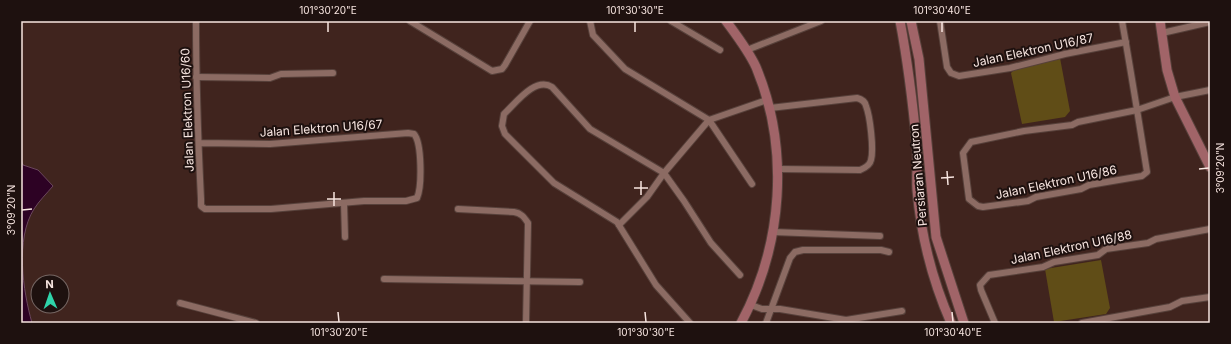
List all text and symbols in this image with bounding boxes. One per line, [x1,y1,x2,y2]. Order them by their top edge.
text: 101°30'20"E [299,4,357,16]
text: 101°30'30"E [606,4,664,16]
text: 101°30'40"E [913,4,971,16]
street label: Jalan Elektron U16/87 [971,30,1095,70]
street label: Jalan Elektron U16/60 [177,48,197,172]
street label: Jalan Elektron U16/67 [259,116,383,140]
street label: Persiaran Neutron [906,123,930,227]
text: 3°09'20"N [1214,143,1226,193]
street label: Jalan Elektron U16/86 [994,162,1118,202]
text: 3°09'20"N [5,185,17,235]
street label: Jalan Elektron U16/88 [1009,227,1133,267]
north arrow [30,274,70,314]
text: N [45,277,54,291]
text: 101°30'20"E [310,326,368,338]
text: 101°30'30"E [617,326,675,338]
text: 101°30'40"E [924,326,982,338]

